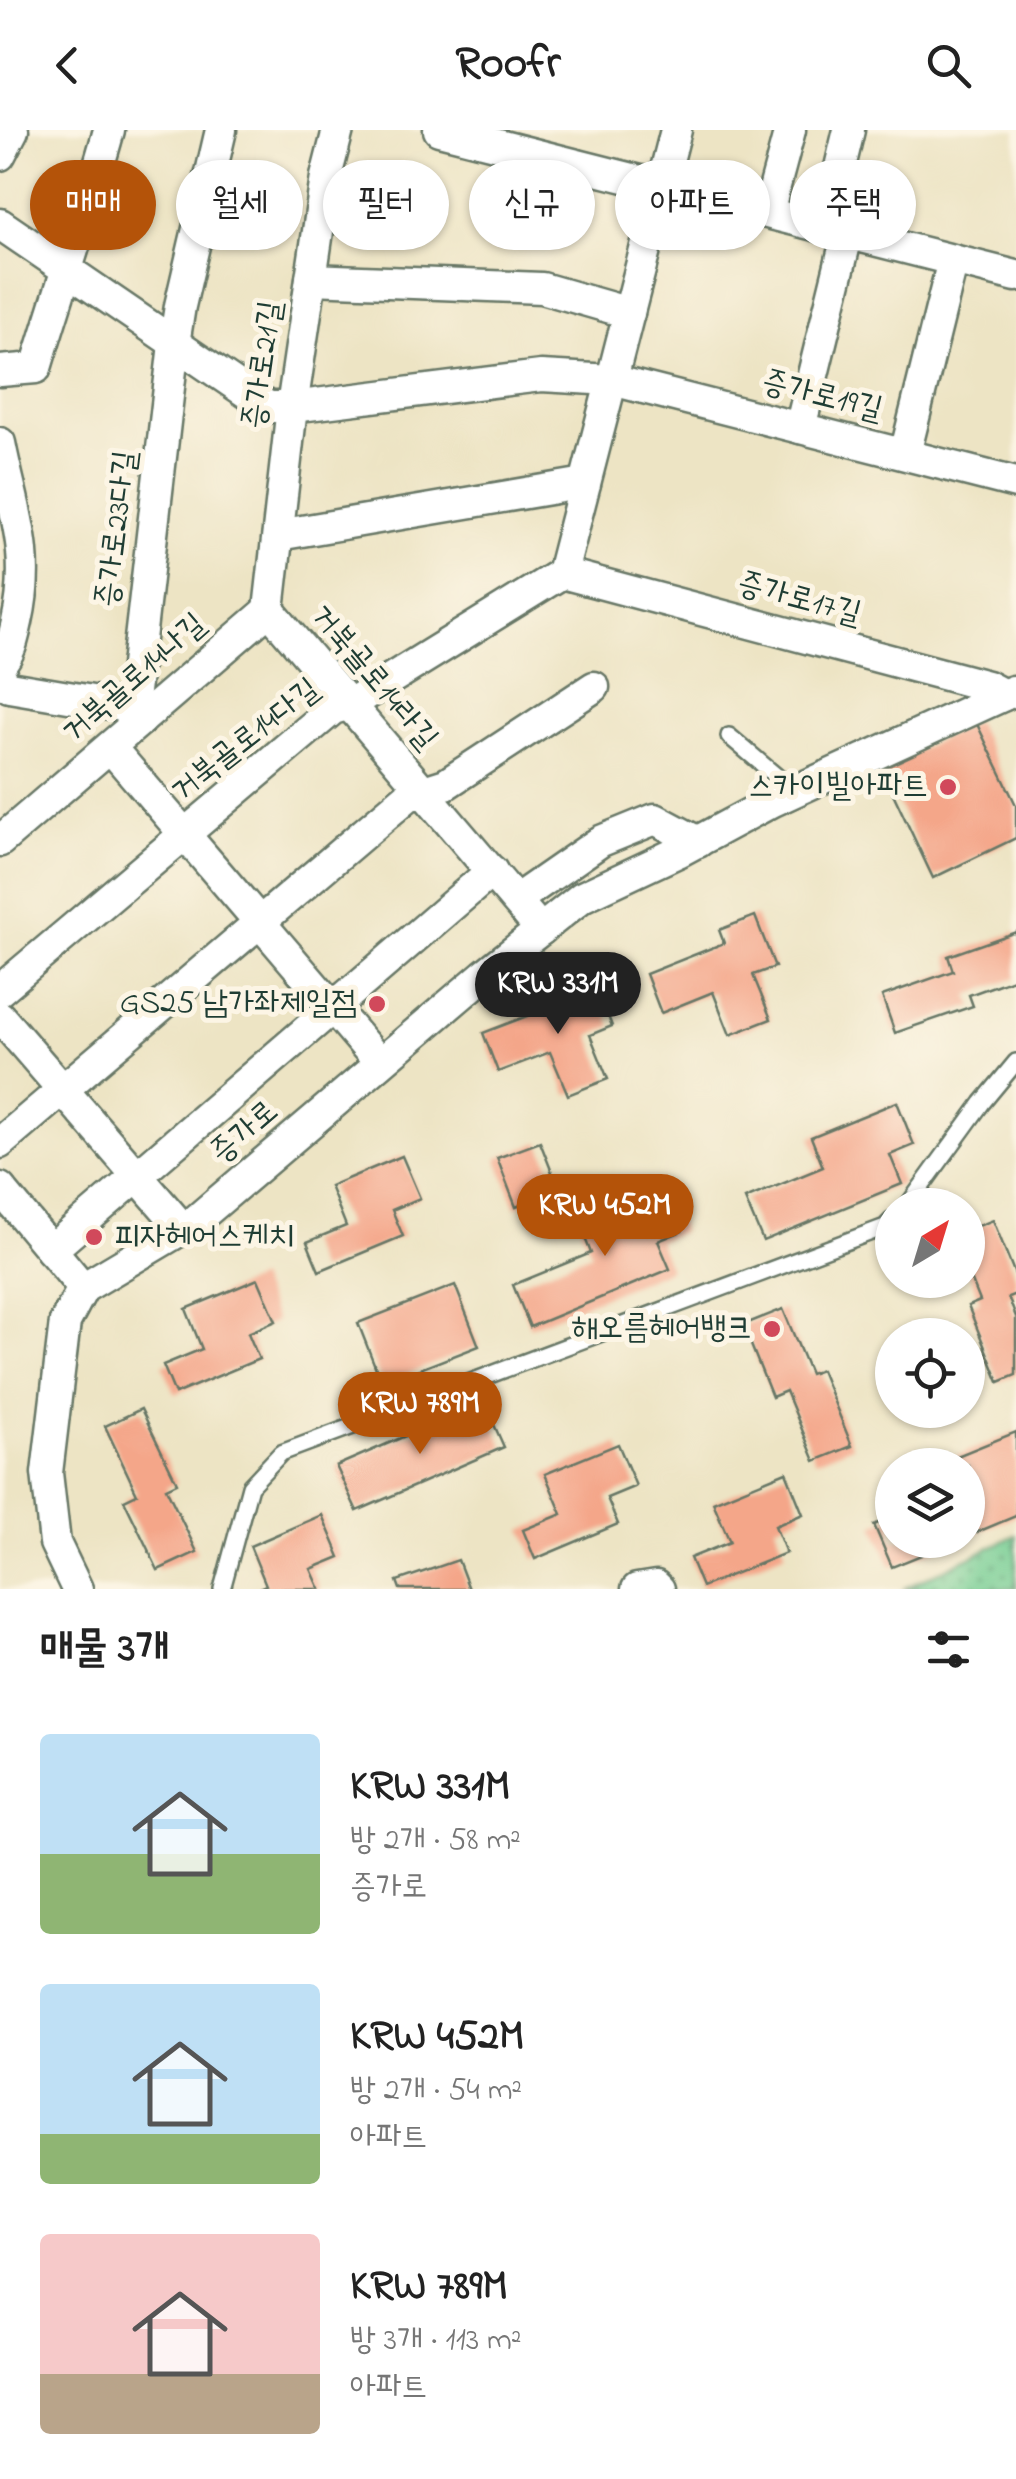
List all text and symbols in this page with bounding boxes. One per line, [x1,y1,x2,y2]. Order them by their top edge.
text: Roofr [455,32,561,98]
icon: back [40,38,95,93]
icon: search [921,38,976,93]
chip: 매매 [30,160,156,250]
chip: 월세 [176,160,303,250]
chip: 필터 [323,160,449,250]
chip: 신규 [469,160,595,250]
chip: 아파트 [615,160,770,250]
chip: 주택 [790,160,916,250]
street label: 증가로21길 [232,298,296,432]
street label: 증가로19길 [757,359,887,435]
street label: 증가로23다길 [85,448,151,610]
street label: 증가로17길 [732,561,866,639]
street label: 거북골로14라길 [298,595,448,761]
street label: 거북골로14나길 [52,603,218,755]
street label: 거북골로14다길 [161,668,331,814]
place label: 스카이빌아파트 [748,764,928,811]
marker: 스카이빌아파트 [937,776,959,798]
pin: KRW 331M [455,952,661,1037]
text: KRW 331M [497,961,619,1008]
place label: GS25 남가좌제일점 [120,981,357,1028]
marker: GS25 남가좌제일점 [366,993,388,1015]
street label: 증가로 [200,1090,290,1176]
pin: KRW 452M [502,1174,708,1259]
text: KRW 452M [539,1183,671,1230]
north arrow [875,1188,985,1298]
map controls [875,1188,985,1558]
place label: 피자헤어스케치 [114,1214,294,1261]
marker: 피자헤어스케치 [83,1226,105,1248]
place label: 해오름헤어뱅크 [572,1306,752,1353]
marker: 해오름헤어뱅크 [761,1318,783,1340]
button: locate [875,1318,985,1428]
pin: KRW 789M [317,1372,523,1457]
text: KRW 789M [360,1381,480,1428]
button: layers [875,1448,985,1558]
text: 매물 3개 [40,1619,169,1680]
icon: filters [921,1622,976,1677]
text: KRW 331M [350,1757,510,1818]
icon: home [120,1774,240,1894]
text: 방 2개 · 58 m² [350,1818,521,1865]
text: 증가로 [350,1865,427,1912]
text: KRW 452M [350,2007,524,2068]
icon: home [120,2024,240,2144]
text: 방 2개 · 54 m² [350,2068,522,2115]
text: 아파트 [350,2115,427,2162]
text: KRW 789M [350,2257,508,2318]
icon: home [120,2274,240,2394]
text: 방 3개 · 113 m² [350,2318,521,2365]
text: 아파트 [350,2365,427,2412]

